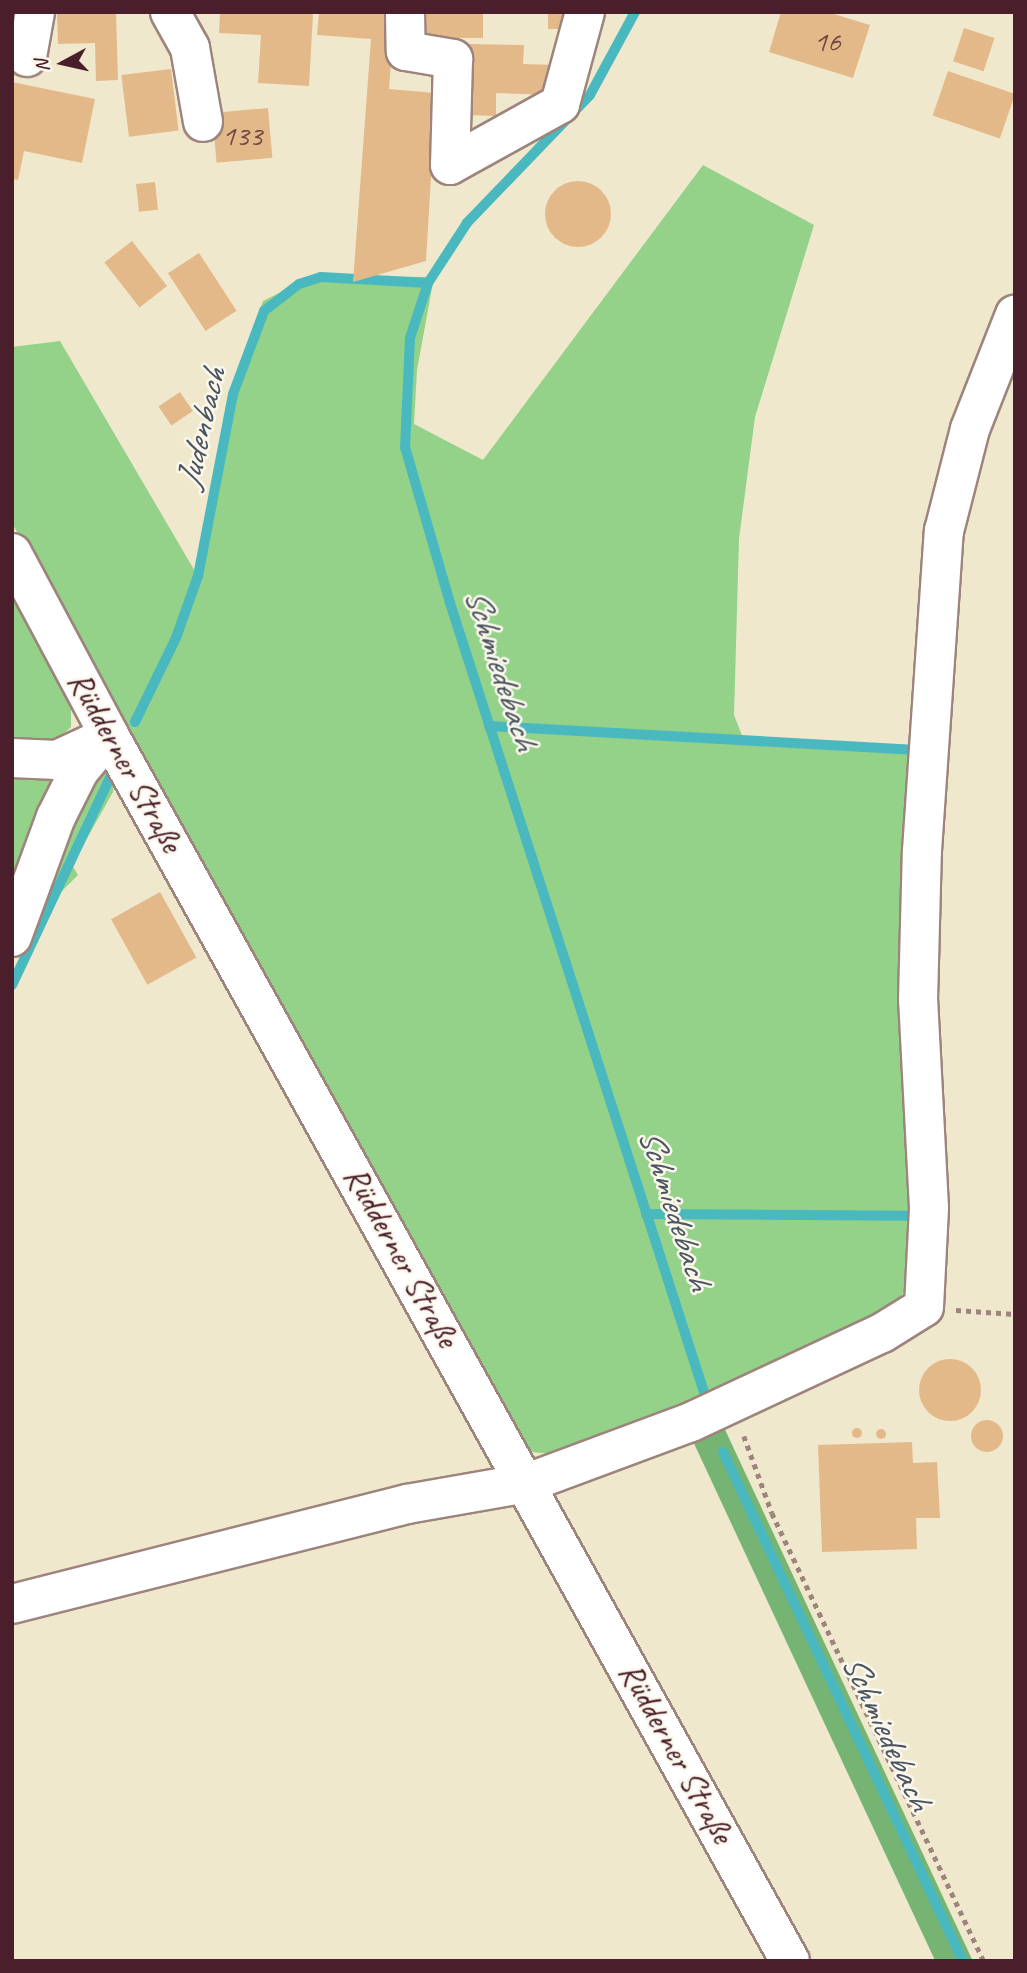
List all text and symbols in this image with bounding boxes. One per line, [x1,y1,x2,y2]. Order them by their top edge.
house number: 16 [814,23,840,59]
north arrow [28,28,98,98]
text: N [30,58,55,73]
house number: 133 [222,117,262,153]
water label: Judenbach [167,364,235,492]
water label: Schmiedebach [455,583,547,755]
street label: Rüdderner Straße [59,664,191,860]
water label: Schmiedebach [629,1123,721,1295]
street label: Rüdderner Straße [335,1159,467,1355]
water label: Schmiedebach [833,1647,941,1817]
street label: Rüdderner Straße [610,1655,742,1851]

